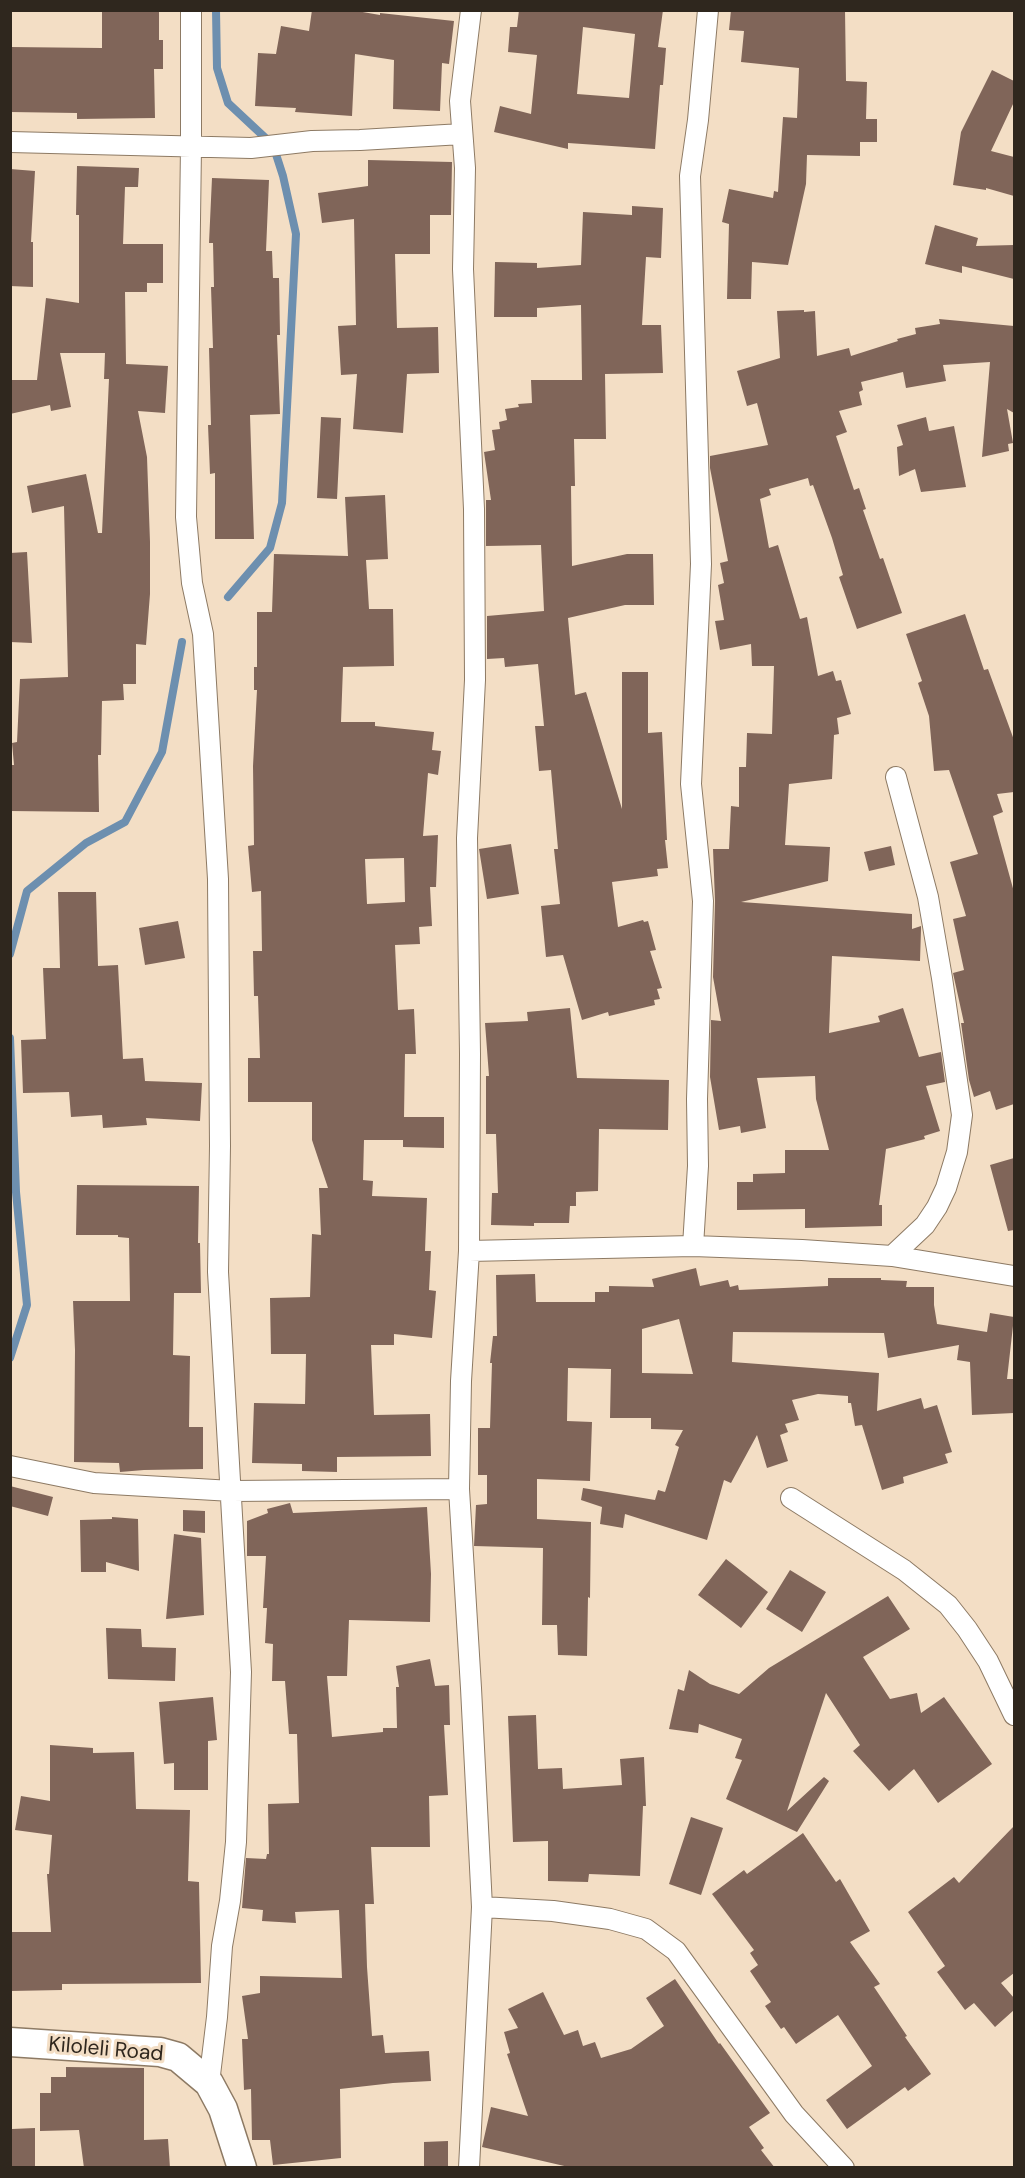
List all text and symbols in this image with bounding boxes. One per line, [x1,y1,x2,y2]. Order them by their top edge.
street label: Kiloleli Road [47,2032,165,2068]

